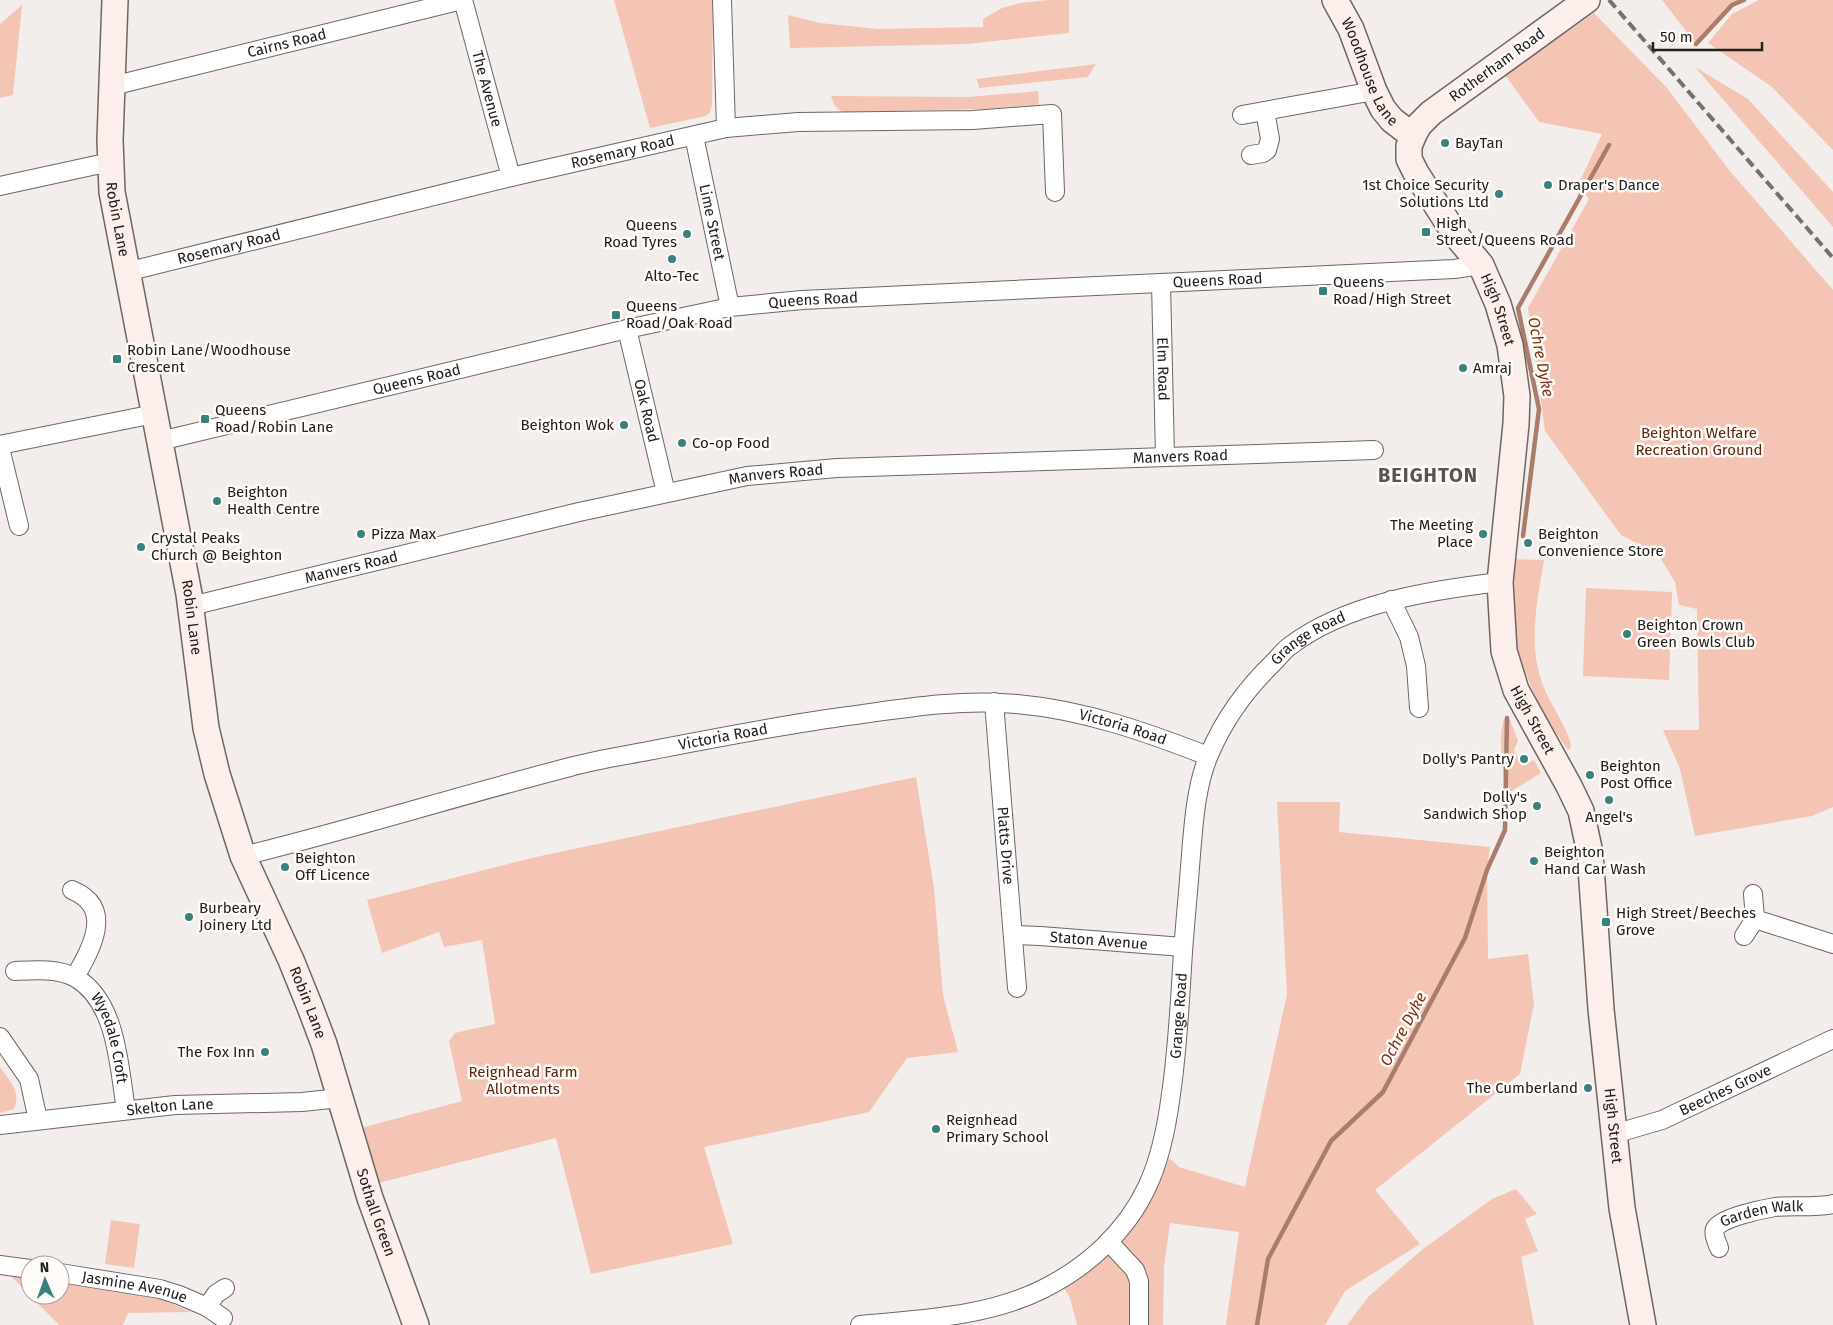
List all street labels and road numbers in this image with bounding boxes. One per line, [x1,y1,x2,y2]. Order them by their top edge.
street label: Woodhouse Lane [1338,15,1401,130]
street label: Rotherham Road [1446,24,1548,106]
street label: Cairns Road [245,25,328,61]
street label: The Avenue [468,49,506,129]
street label: Rosemary Road [569,131,676,172]
street label: Robin Lane [103,182,133,258]
street label: Lime Street [695,182,729,262]
street label: Rosemary Road [175,225,282,268]
street label: Queens Road [1172,269,1263,291]
street label: High Street [1477,270,1519,348]
street label: Queens Road [767,288,858,312]
street label: Elm Road [1153,337,1173,401]
street label: Queens Road [371,360,463,399]
street label: Oak Road [630,377,663,444]
street label: Manvers Road [1133,446,1228,467]
street label: Manvers Road [727,460,824,489]
street label: Manvers Road [303,547,400,587]
street label: Robin Lane [177,578,206,656]
street label: Grange Road [1267,607,1348,669]
street label: High Street [1506,682,1559,758]
street label: Victoria Road [1077,705,1169,749]
street label: Victoria Road [677,720,769,754]
street label: Platts Drive [993,806,1018,885]
street label: Staton Avenue [1049,928,1148,953]
street label: Robin Lane [286,964,330,1041]
street label: Grange Road [1166,972,1191,1060]
street label: Wyedale Croft [87,989,131,1085]
street label: Beeches Grove [1676,1061,1774,1120]
street label: High Street [1600,1087,1626,1165]
street label: Skelton Lane [125,1095,214,1119]
street label: Sothall Green [353,1166,399,1259]
street label: Garden Walk [1717,1197,1804,1231]
street label: Jasmine Avenue [81,1268,190,1307]

